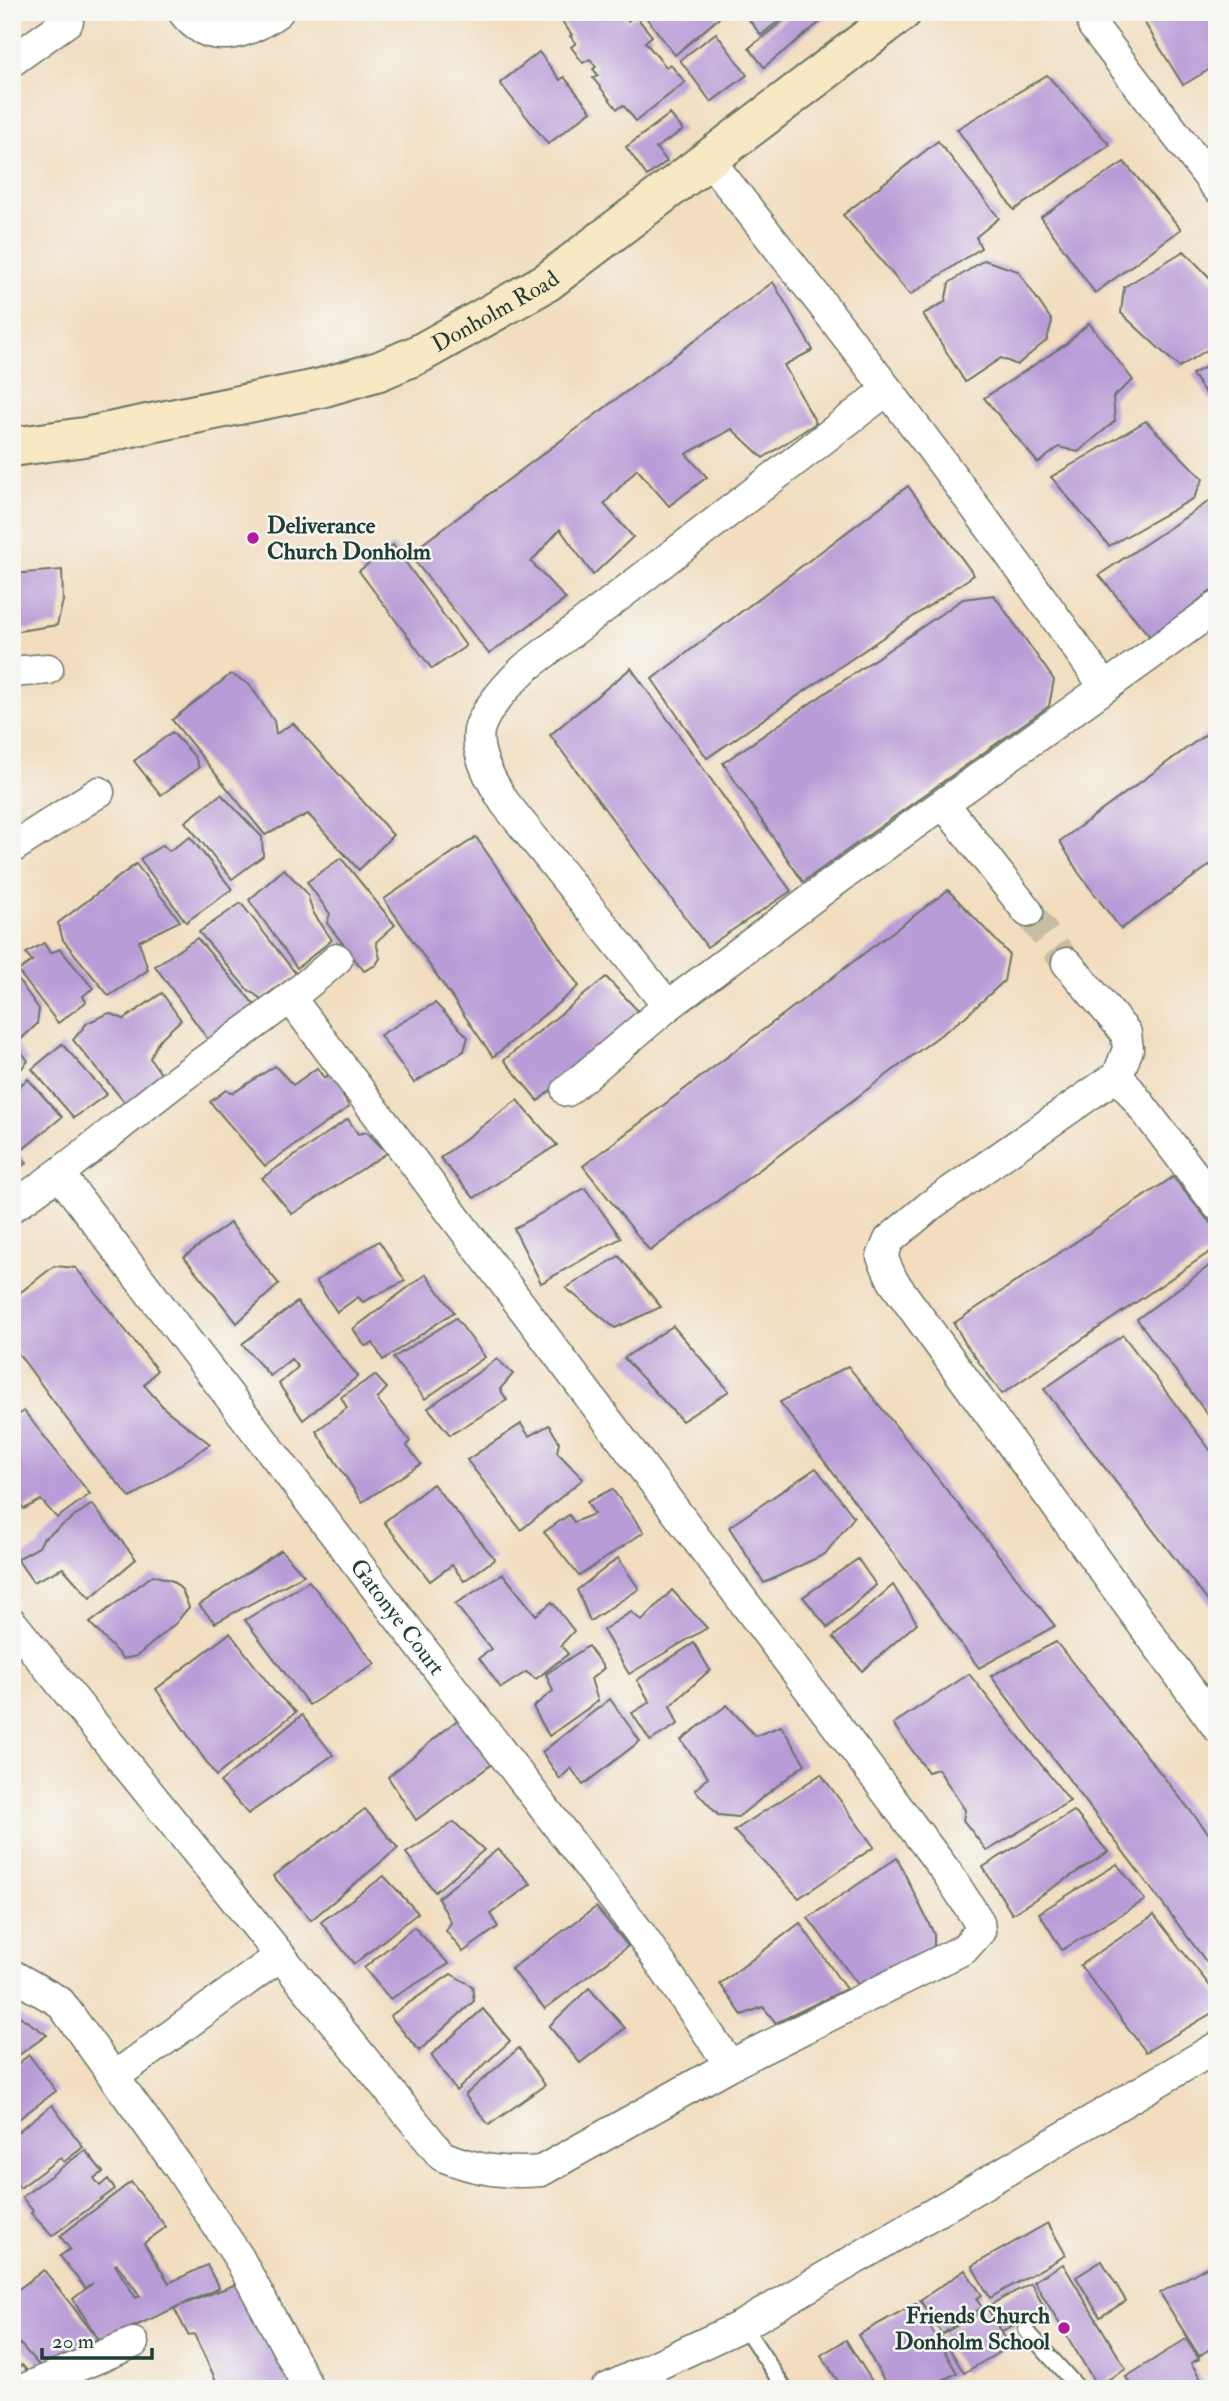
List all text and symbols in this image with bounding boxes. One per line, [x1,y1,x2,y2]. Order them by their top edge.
street label: Donholm Road [427,264,565,359]
place label: Deliverance Church Donholm [267,511,431,566]
marker: Deliverance Church Donholm [245,530,261,546]
street label: Gatonye Court [344,1553,451,1681]
place label: Friends Church Donholm School [895,2301,1051,2356]
scale bar [42,2317,152,2361]
marker: Friends Church Donholm School [1056,2320,1072,2336]
text: 20 m [52,2328,94,2355]

